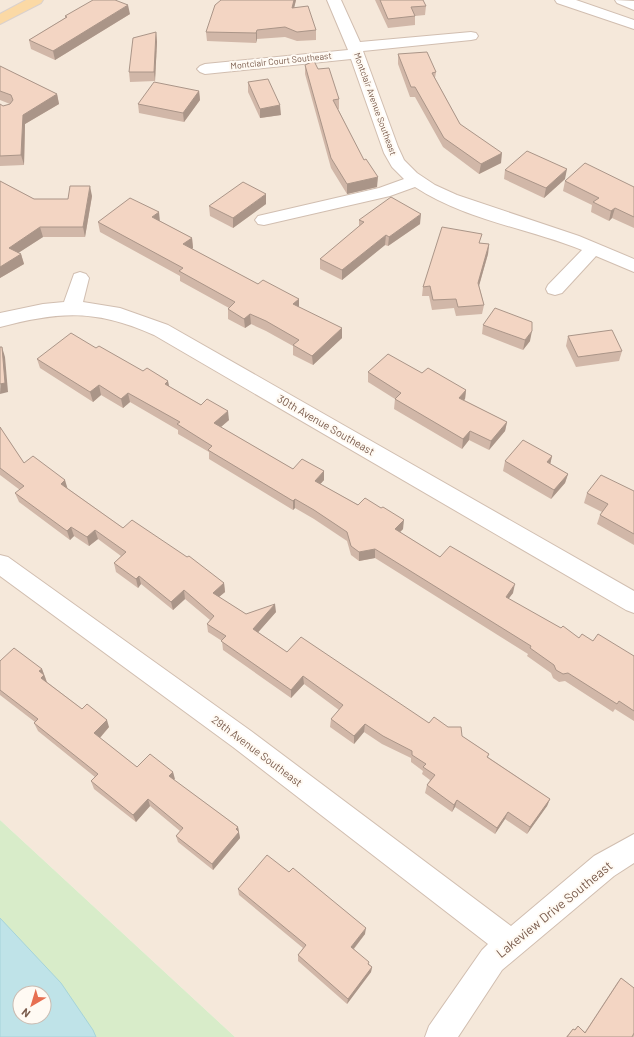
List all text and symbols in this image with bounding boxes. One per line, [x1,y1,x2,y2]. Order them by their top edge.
street label: Montclair Court Southeast [230,50,332,71]
street label: Montclair Avenue Southeast [352,51,399,157]
street label: 30th Avenue Southeast [275,391,377,458]
street label: 29th Avenue Southeast [210,712,305,789]
street label: Lakeview Drive Southeast [493,857,615,961]
north arrow [12,985,52,1025]
text: N [19,1006,32,1021]

